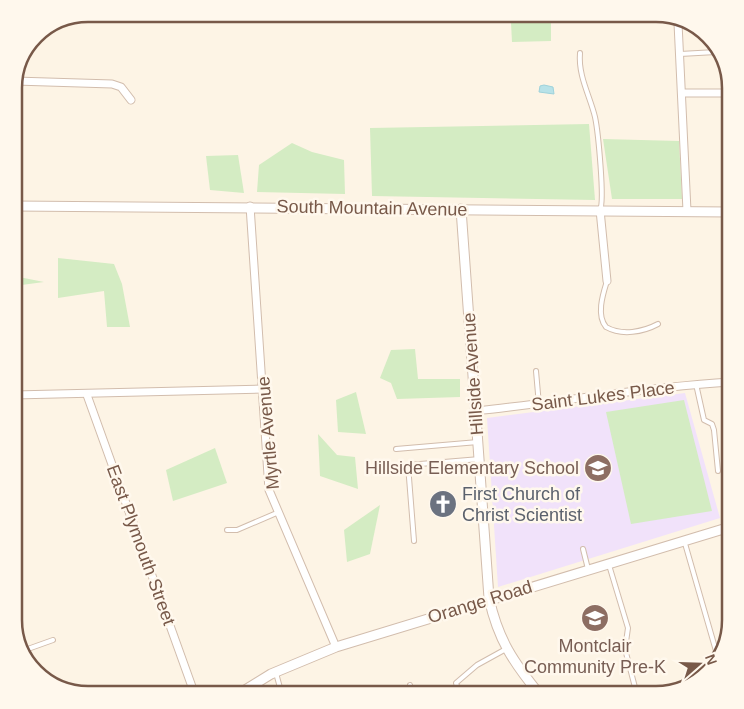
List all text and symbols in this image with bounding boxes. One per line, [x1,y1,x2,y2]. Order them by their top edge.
street label: South Mountain Avenue [276,196,468,220]
street label: Hillside Avenue [459,312,487,436]
street label: Myrtle Avenue [253,375,283,491]
street label: Saint Lukes Place [530,377,676,415]
school or university icon: Hillside Elementary School [583,453,613,483]
place label: Hillside Elementary School [365,458,579,478]
street label: East Plymouth Street [103,462,179,628]
place label: First Church of Christ Scientist [462,484,582,525]
church icon: First Church of Christ Scientist [428,489,458,519]
street label: Orange Road [425,577,535,627]
school or university icon: Montclair Community Pre-K [580,603,610,633]
place label: Montclair Community Pre-K [524,636,666,677]
north arrow [674,639,724,689]
text: N [702,652,720,667]

